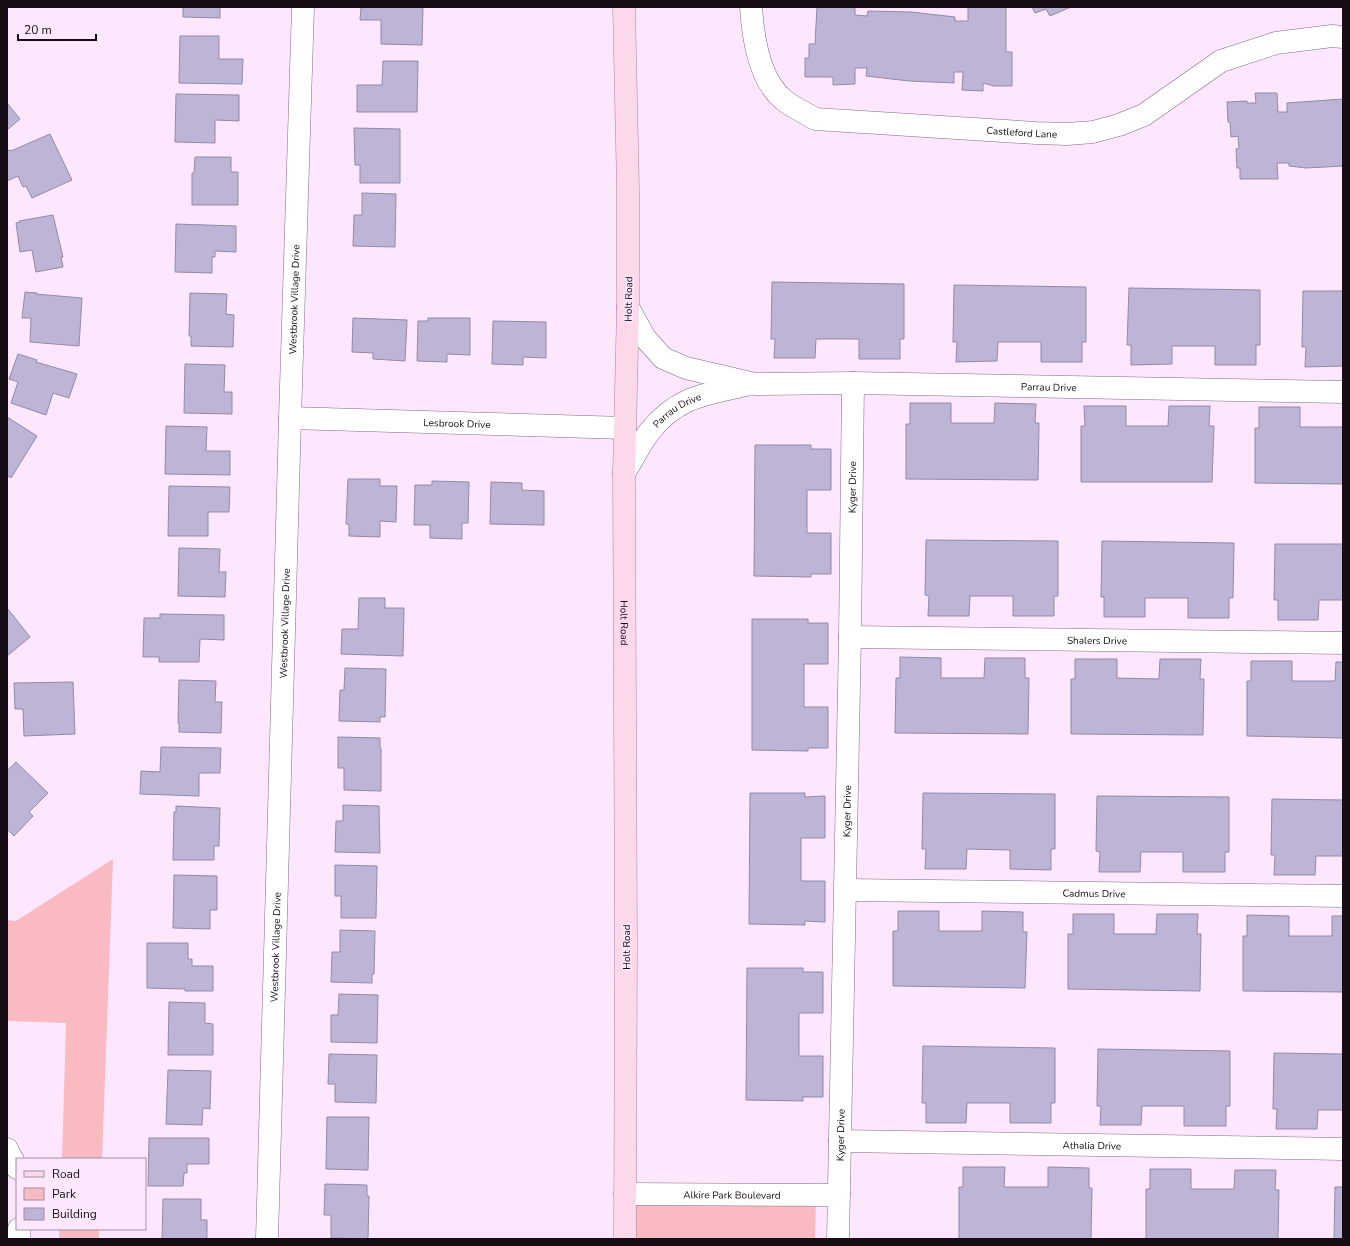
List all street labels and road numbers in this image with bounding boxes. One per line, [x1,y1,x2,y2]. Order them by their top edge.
street label: Castleford Lane [986,124,1057,142]
street label: Westbrook Village Drive [286,244,303,355]
street label: Holt Road [622,276,636,322]
street label: Parrau Drive [1021,380,1077,395]
street label: Parrau Drive [650,390,703,431]
street label: Lesbrook Drive [423,416,491,432]
street label: Kyger Drive [845,461,860,513]
street label: Westbrook Village Drive [277,568,294,678]
street label: Holt Road [617,600,631,646]
street label: Shalers Drive [1067,634,1127,648]
street label: Kyger Drive [840,785,855,837]
street label: Cadmus Drive [1062,887,1126,901]
street label: Westbrook Village Drive [268,892,285,1002]
street label: Holt Road [620,924,634,970]
street label: Kyger Drive [834,1109,849,1161]
street label: Athalia Drive [1063,1139,1121,1153]
street label: Alkire Park Boulevard [683,1188,781,1203]

